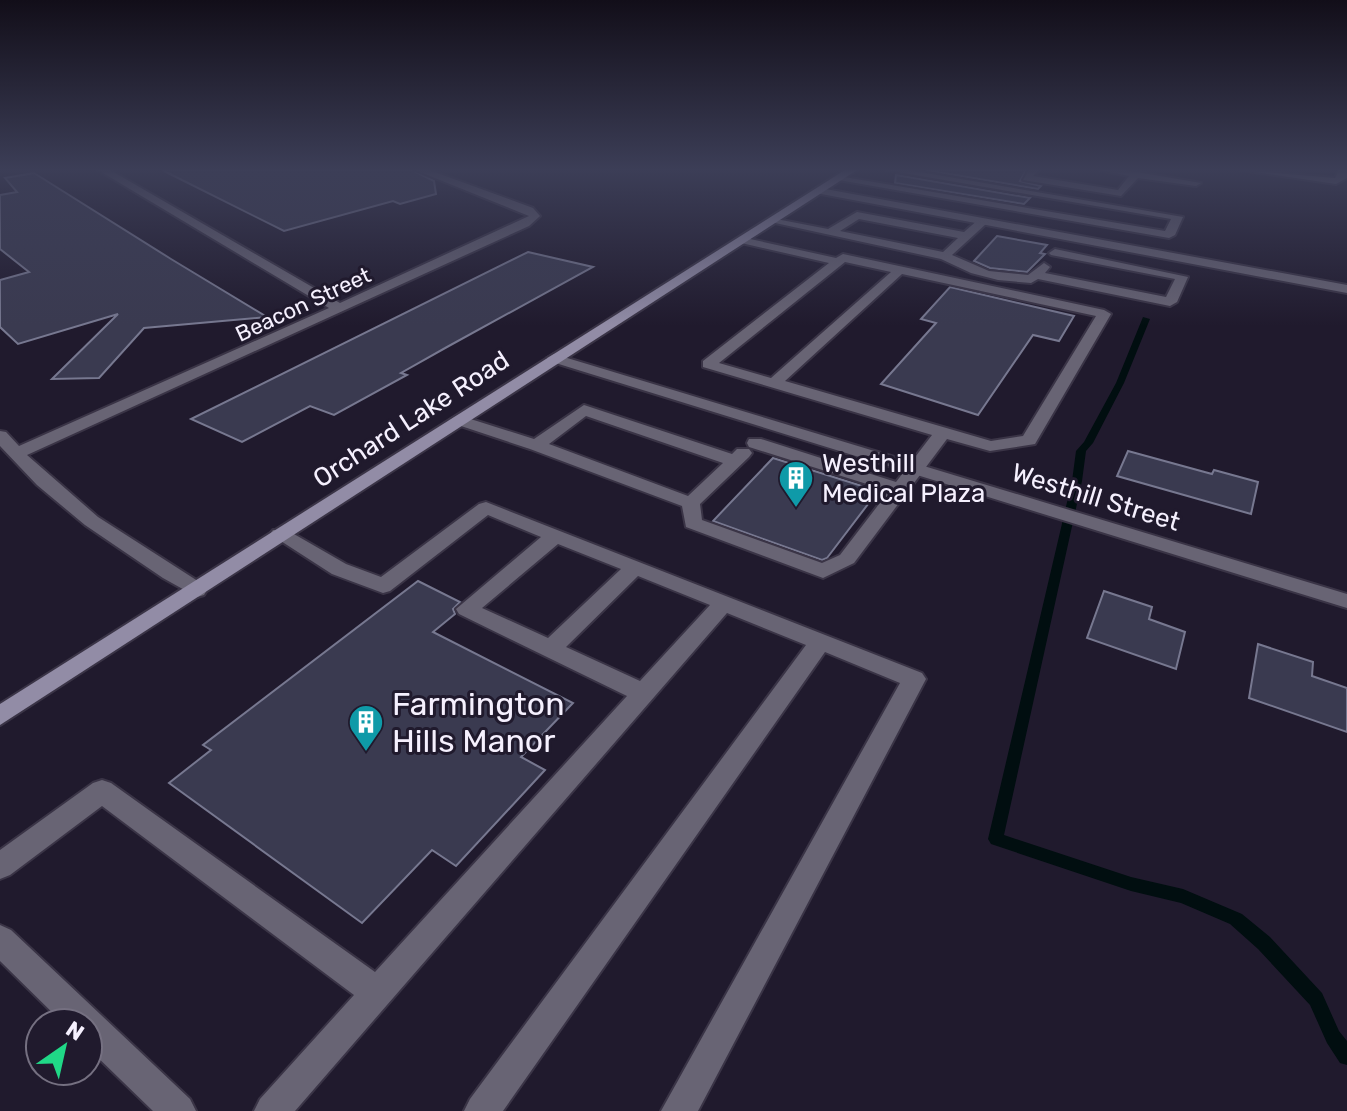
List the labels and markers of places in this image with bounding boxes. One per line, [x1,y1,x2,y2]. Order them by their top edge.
place label: Westhill Medical Plaza [822,448,985,509]
building icon: Westhill Medical Plaza [777,459,815,509]
place label: Farmington Hills Manor [392,685,565,760]
building icon: Farmington Hills Manor [347,703,385,753]

